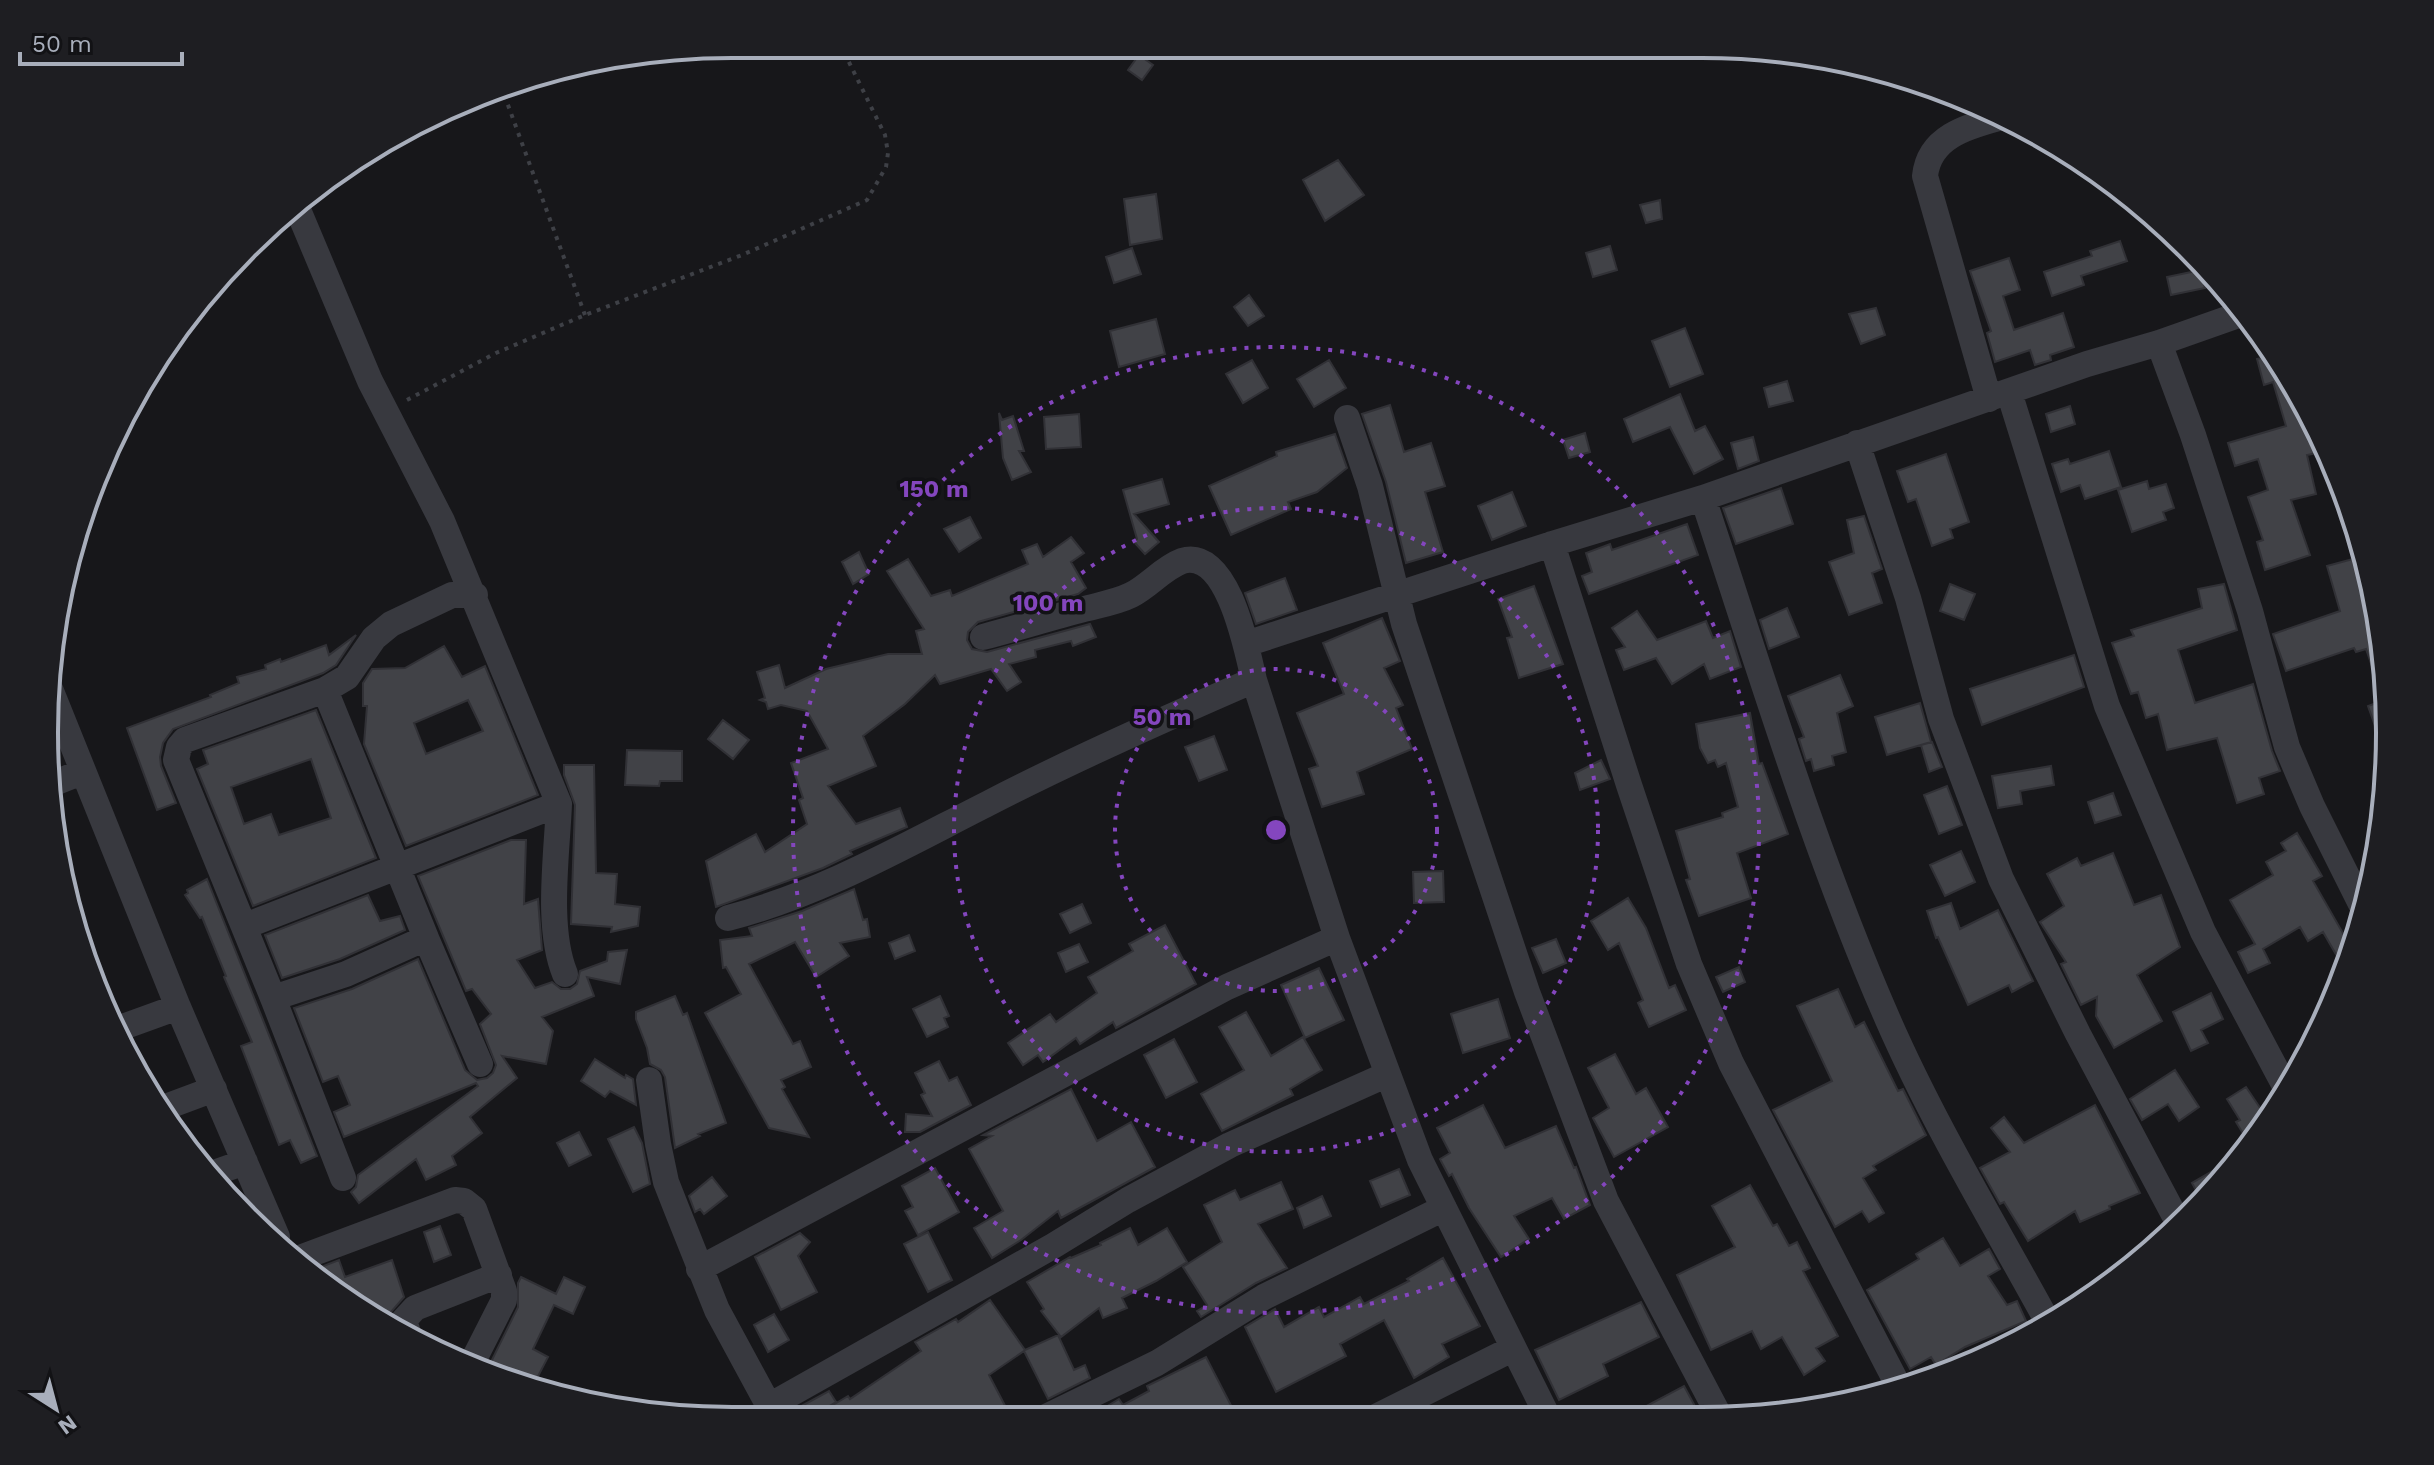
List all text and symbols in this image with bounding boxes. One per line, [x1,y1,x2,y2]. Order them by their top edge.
scale bar [20,16,182,66]
text: 50 m [32,30,92,58]
text: 150 m [899,475,969,503]
text: 100 m [1013,589,1083,617]
text: 50 m [1133,703,1191,731]
centre of rings [1262,816,1290,844]
north arrow [16,1369,96,1449]
text: N [54,1410,81,1440]

